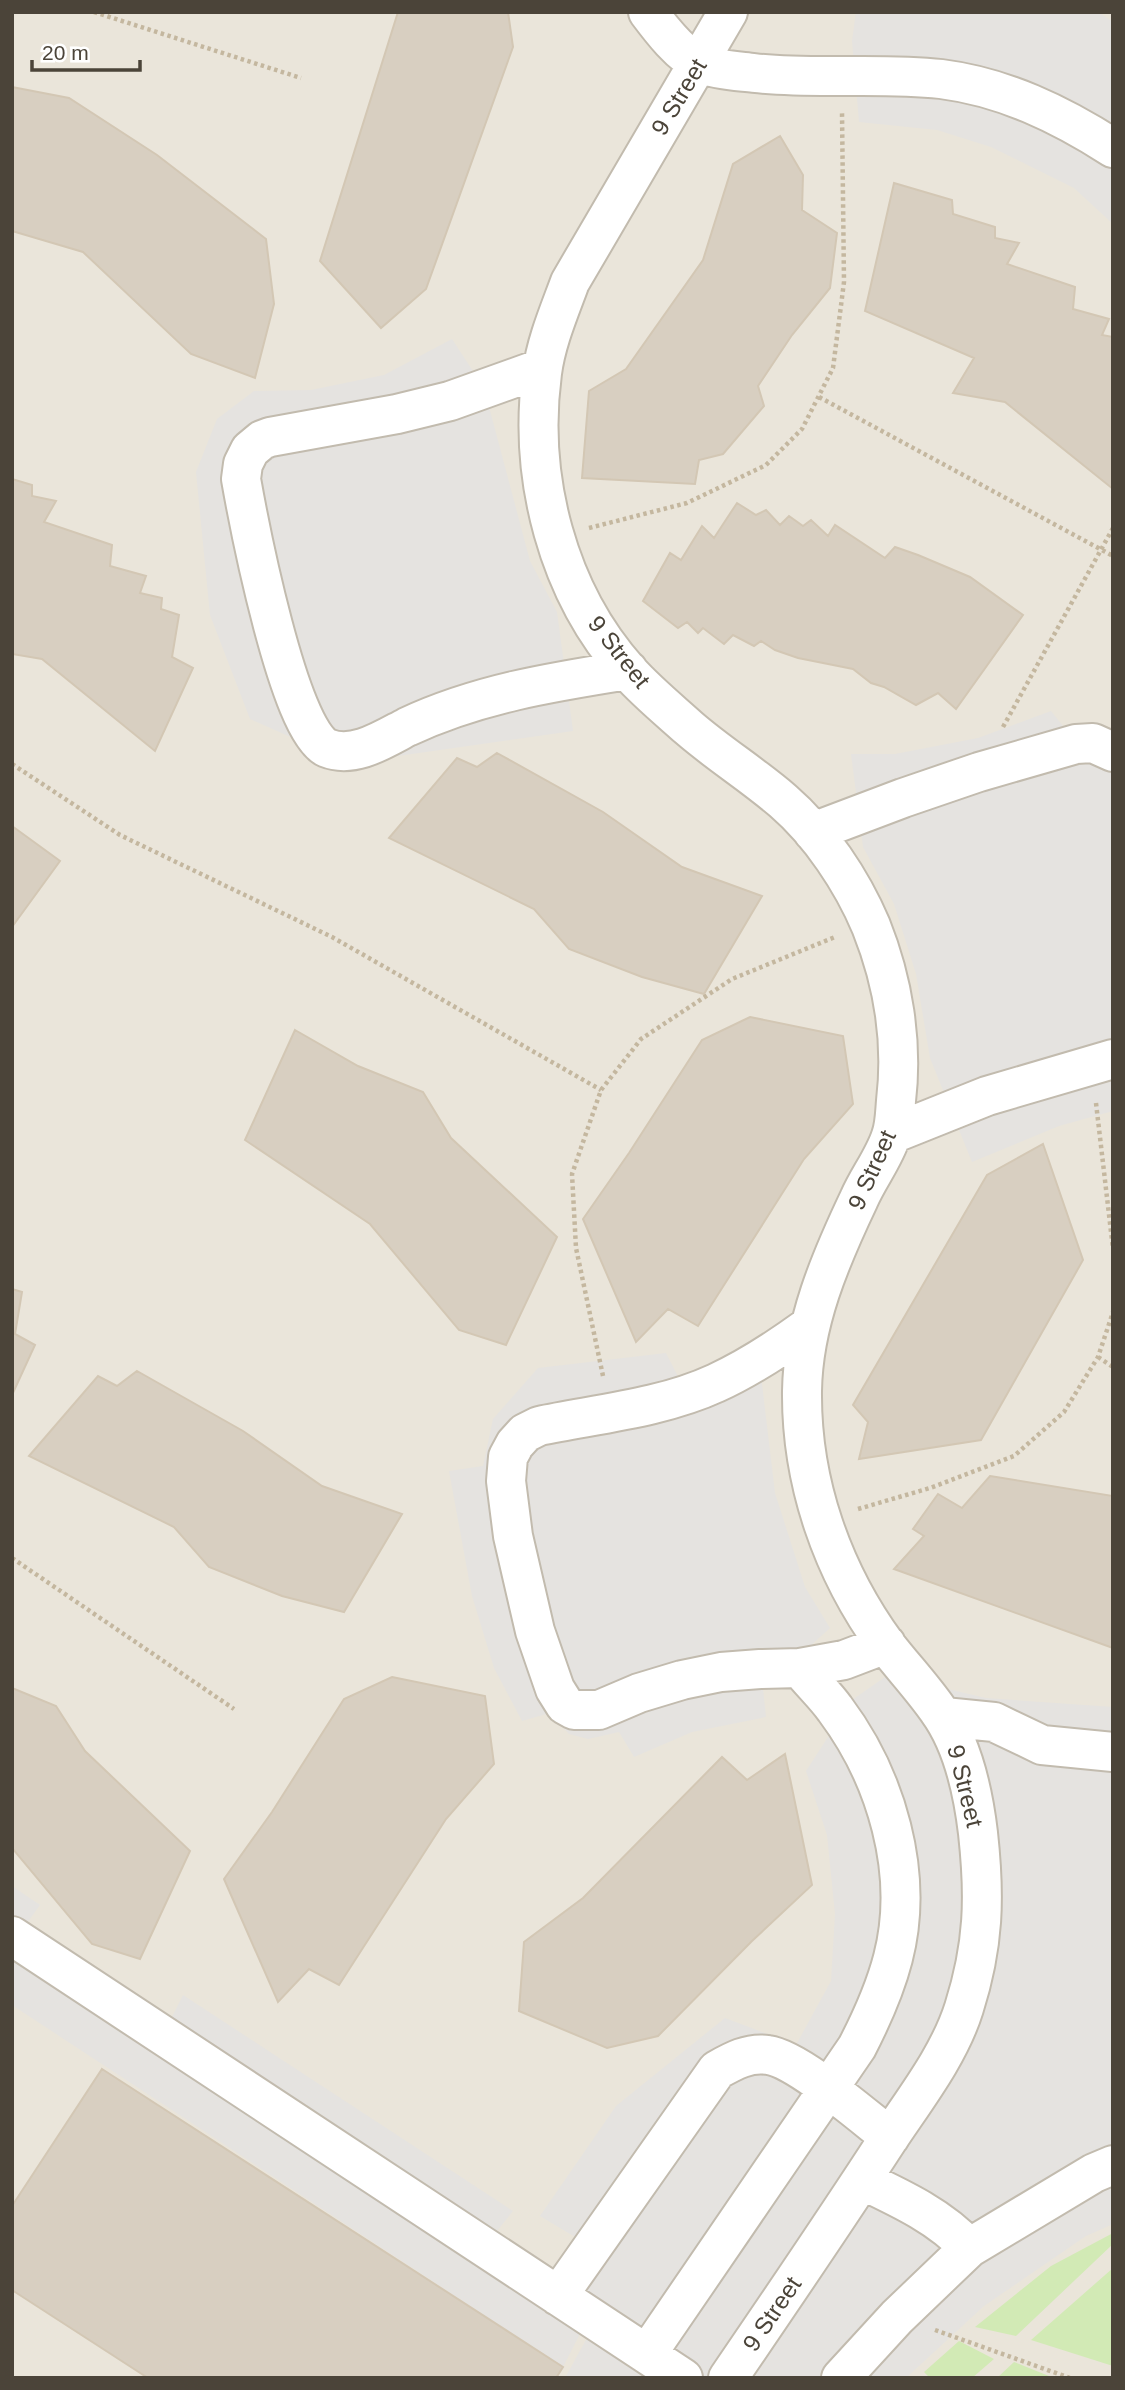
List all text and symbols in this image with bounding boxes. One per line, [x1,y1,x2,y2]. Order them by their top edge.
scale bar [32,28,140,72]
text: 20 m [42,41,89,64]
street label: 9 Street [645,53,712,140]
street label: 9 Street [583,610,656,693]
street label: 9 Street [842,1126,901,1214]
street label: 9 Street [942,1742,989,1830]
street label: 9 Street [737,2271,806,2356]

